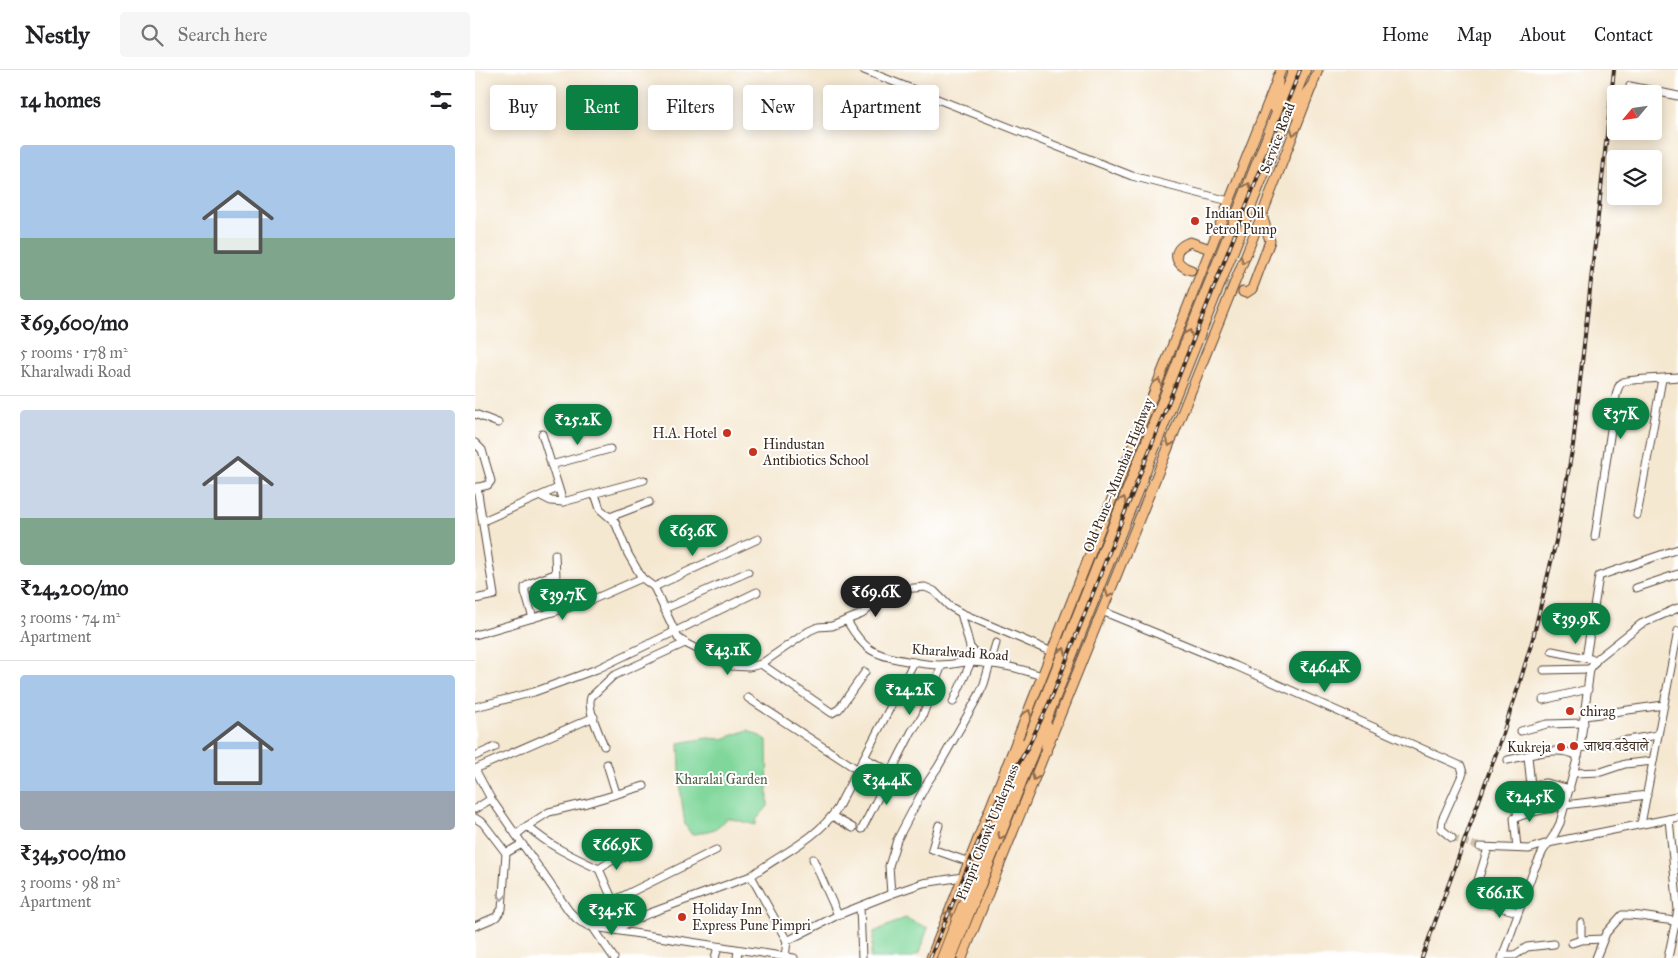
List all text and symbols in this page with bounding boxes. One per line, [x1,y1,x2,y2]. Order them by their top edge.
search box [120,12,470,57]
text: Nestly [25,20,90,50]
icon: search [138,21,166,49]
text: Search here [178,23,267,46]
text: Home [1382,24,1429,46]
text: Map [1457,24,1492,46]
text: About [1520,24,1566,46]
text: Contact [1594,24,1653,46]
chip: Buy [490,85,556,130]
chip: Rent [566,85,638,130]
chip: Filters [648,85,733,130]
chip: New [743,85,813,130]
chip: Apartment [823,85,939,130]
north arrow [1607,85,1663,140]
map controls [1607,85,1662,205]
icon: filters [427,86,455,114]
text: 14 homes [20,87,101,113]
street label: Service Road [1256,100,1299,176]
one-way arrow [1290,127,1301,136]
button: layers [1607,150,1662,205]
icon: home [193,177,283,267]
one-way arrow [1241,182,1252,191]
place label: Indian Oil Petrol Pump [1205,205,1277,238]
marker: Indian Oil Petrol Pump [1189,215,1201,227]
one-way arrow [1240,255,1250,264]
text: ₹69,600/mo [20,310,129,336]
one-way arrow [1184,329,1194,337]
text: 5 rooms · 178 m² [20,343,128,362]
text: Kharalwadi Road [20,362,131,381]
one-way arrow [1152,378,1162,387]
street label: Old Pune–Mumbai Highway [1080,395,1157,555]
pin: ₹37K [1591,398,1651,440]
pin: ₹25.2K [537,404,619,446]
text: ₹37K [1603,404,1639,423]
text: ₹25.2K [555,410,601,429]
place label: H.A. Hotel [653,425,717,442]
marker: H.A. Hotel [721,427,733,439]
place label: Hindustan Antibiotics School [762,436,869,469]
one-way arrow [1166,438,1176,447]
icon: home [193,443,283,533]
marker: Hindustan Antibiotics School [747,446,759,458]
one-way arrow [1117,496,1127,505]
pin: ₹63.6K [652,514,734,557]
text: ₹63.6K [670,521,716,540]
text: ₹24,200/mo [20,575,129,601]
pin: ₹69.6K [835,576,917,618]
pin: ₹39.7K [522,578,604,621]
text: ₹69.6K [852,582,900,601]
text: ₹39.7K [540,585,586,604]
one-way arrow [1105,589,1115,598]
pin: ₹39.9K [1535,602,1617,645]
text: 3 rooms · 74 m² [20,608,120,627]
text: ₹39.9K [1552,609,1600,628]
text: Apartment [20,627,92,646]
pin: ₹43.1K [687,634,769,676]
text: ₹43.1K [705,640,751,659]
street label: Kharalwadi Road [911,641,1009,664]
one-way arrow [1057,647,1067,656]
pin: ₹46.4K [1284,650,1366,693]
text: ₹46.4K [1300,657,1350,676]
pin: ₹24.2K [869,674,951,716]
text: ₹24.2K [886,680,934,699]
place label: chirag [1580,703,1616,720]
marker: chirag [1564,705,1576,717]
icon: home [193,708,283,798]
one-way arrow [1022,709,1032,717]
place label: जाधव वडेवाले [1583,737,1650,755]
place label: Kukreja [1507,739,1551,756]
marker: जाधव वडेवाले [1568,740,1580,752]
marker: Kukreja [1555,741,1567,753]
street label: Pimpri Chowk Underpass [952,762,1023,903]
pin: ₹34.4K [846,764,928,806]
text: ₹34.4K [863,770,911,789]
park label: Kharalai Garden [674,771,768,788]
one-way arrow [1031,772,1041,781]
pin: ₹24.5K [1489,780,1571,823]
text: ₹24.5K [1506,787,1554,806]
pin: ₹66.9K [576,828,658,871]
one-way arrow [996,831,1006,839]
text: ₹66.9K [593,835,641,854]
text: ₹34,500/mo [20,840,126,866]
text: 3 rooms · 98 m² [20,873,120,892]
pin: ₹66.1K [1459,876,1541,919]
text: ₹66.1K [1477,883,1523,902]
text: Apartment [20,892,92,911]
one-way arrow [497,893,508,901]
pin: ₹34.5K [571,894,653,936]
text: ₹34.5K [589,900,635,919]
place label: Holiday Inn Express Pune Pimpri [692,901,811,934]
one-way arrow [943,909,953,917]
marker: Holiday Inn Express Pune Pimpri [676,911,688,923]

